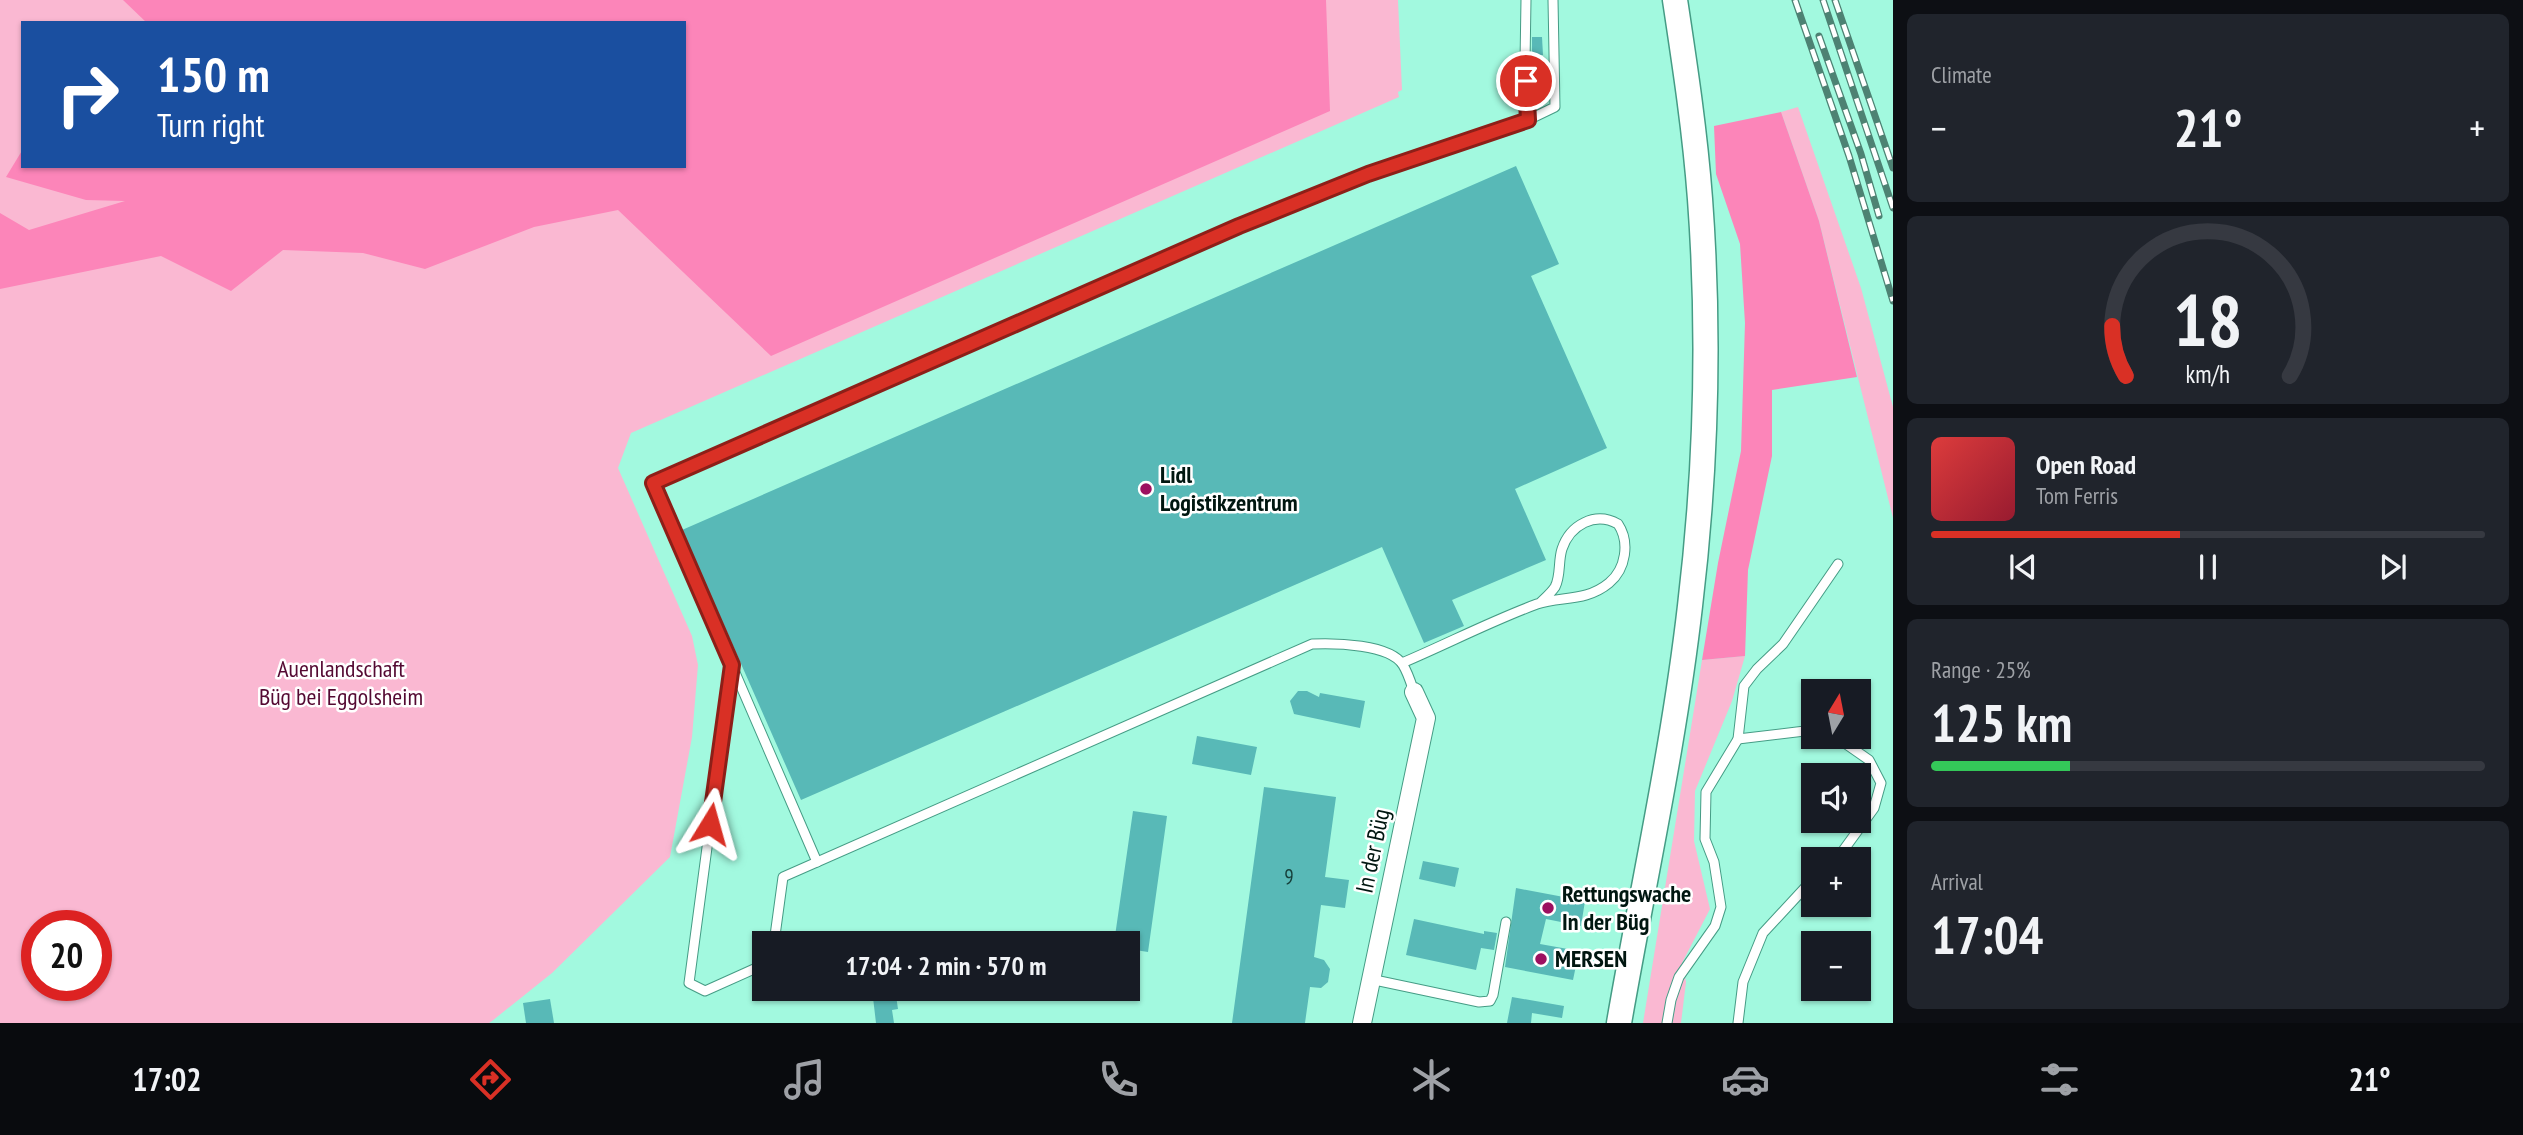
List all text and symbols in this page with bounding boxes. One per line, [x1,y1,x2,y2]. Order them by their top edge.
text: 150 m [157,42,270,106]
icon: right [42,49,133,140]
pin [1496,51,1556,111]
text: Climate [1931,60,1992,89]
icon: arrive [1507,62,1545,100]
text: 21° [2174,94,2242,161]
text: − [1931,103,1947,152]
text: + [2469,103,2485,152]
text: Turn right [157,104,265,146]
text: 18 [2173,272,2243,366]
text: km/h [2186,357,2230,389]
text: Open Road [2036,448,2136,481]
place label: Lidl Logistikzentrum [1160,459,1298,518]
marker: Lidl Logistikzentrum [1138,481,1154,497]
text: Tom Ferris [2036,481,2118,510]
icon: previous [2004,548,2042,586]
icon: pause [2189,548,2227,586]
icon: next [2374,548,2412,586]
park label: Auenlandschaft Büg bei Eggolsheim [259,653,423,712]
text: Range · 25% [1931,655,2031,684]
north arrow [1801,679,1871,749]
map controls [1801,679,1871,1001]
text: 125 km [1931,689,2072,756]
button: sound [1801,763,1871,833]
position arrow [673,787,747,861]
street label: In der Büg [1348,806,1397,896]
button: + [1801,847,1871,917]
house number: 9 [1284,863,1294,890]
text: Arrival [1931,867,1983,896]
place label: Rettungswache In der Büg [1562,878,1691,937]
marker: Rettungswache In der Büg [1540,900,1556,916]
text: 17:04 [1931,901,2043,968]
speed limit sign: 20 [21,910,112,1001]
button: − [1801,931,1871,1001]
place label: MERSEN [1555,943,1627,974]
text: 17:04 · 2 min · 570 m [846,949,1046,982]
marker: MERSEN [1533,951,1549,967]
icon: directions [466,1055,515,1104]
icon: music [780,1055,829,1104]
icon: phone [1094,1055,1143,1104]
icon: climate [1407,1055,1456,1104]
icon: car [1721,1055,1770,1104]
icon: filters [2035,1055,2084,1104]
text: 17:02 [132,1058,202,1100]
text: 21° [2348,1058,2391,1100]

